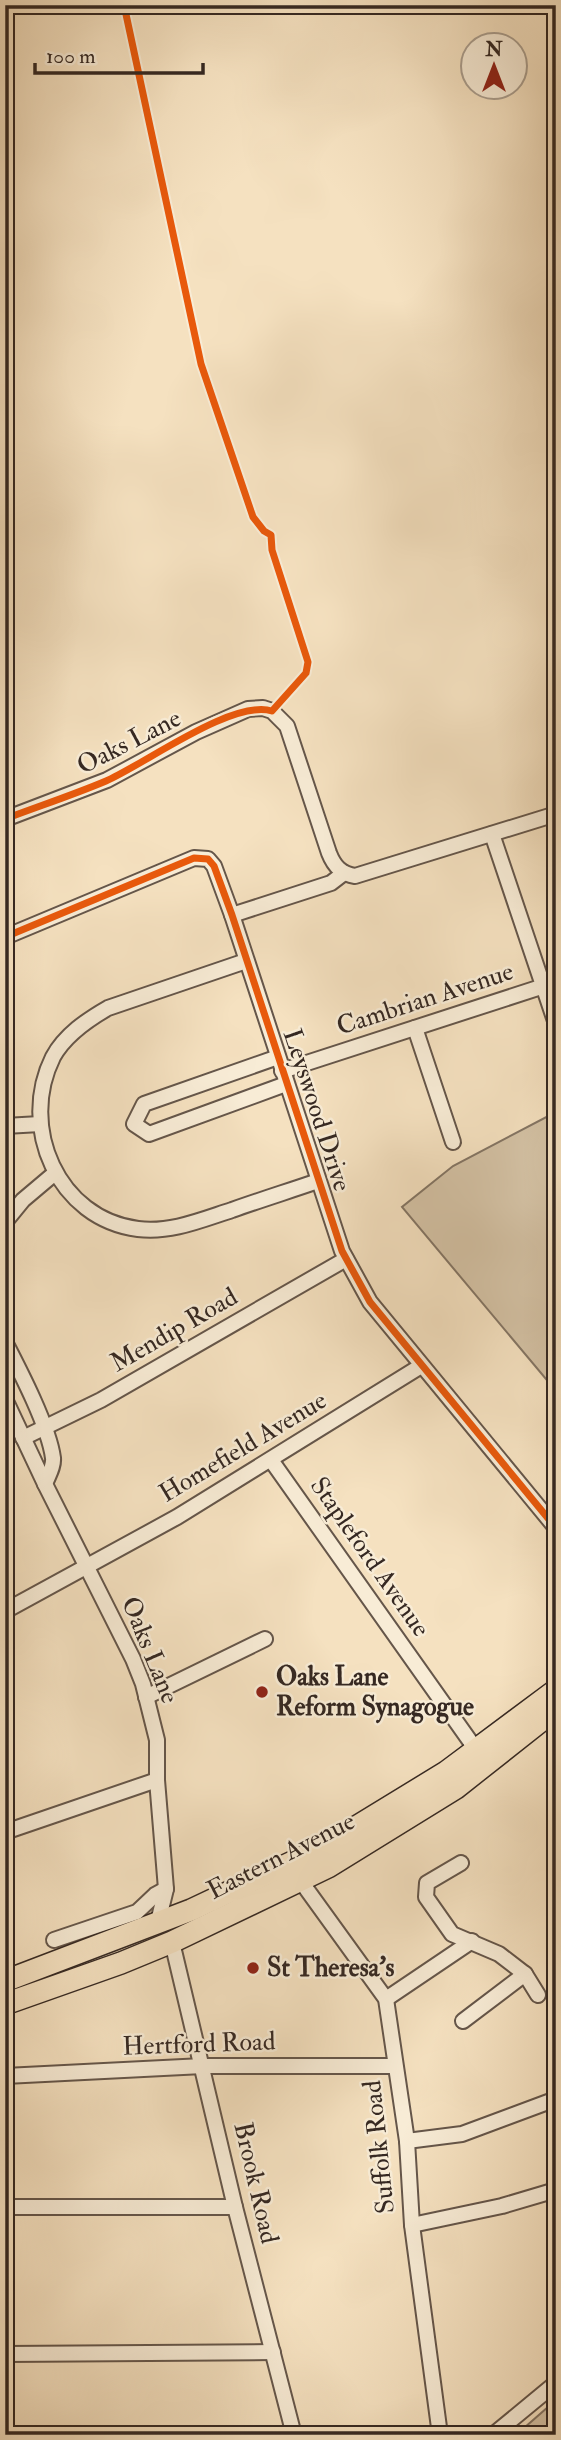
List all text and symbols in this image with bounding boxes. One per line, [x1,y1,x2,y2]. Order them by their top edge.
scale bar [35,32,203,76]
north arrow [460,32,530,102]
text: N [484,38,503,62]
text: 100 m [46,43,96,70]
street label: Oaks Lane [72,702,186,782]
street label: Cambrian Avenue [333,955,517,1043]
street label: Leyswood Drive [276,1025,358,1195]
street label: Mendip Road [105,1281,244,1380]
street label: Homefield Avenue [153,1384,333,1510]
street label: Stapleford Avenue [302,1471,437,1644]
street label: Oaks Lane [114,1592,186,1708]
place label: Oaks Lane Reform Synagogue [276,1661,474,1724]
marker: Oaks Lane Reform Synagogue [254,1684,270,1700]
street label: Eastern Avenue [202,1805,360,1907]
place label: St Theresa's [267,1952,394,1984]
marker: St Theresa's [245,1960,261,1976]
street label: Hertford Road [122,2025,276,2063]
street label: Suffolk Road [356,2079,402,2215]
street label: Brook Road [226,2119,286,2247]

